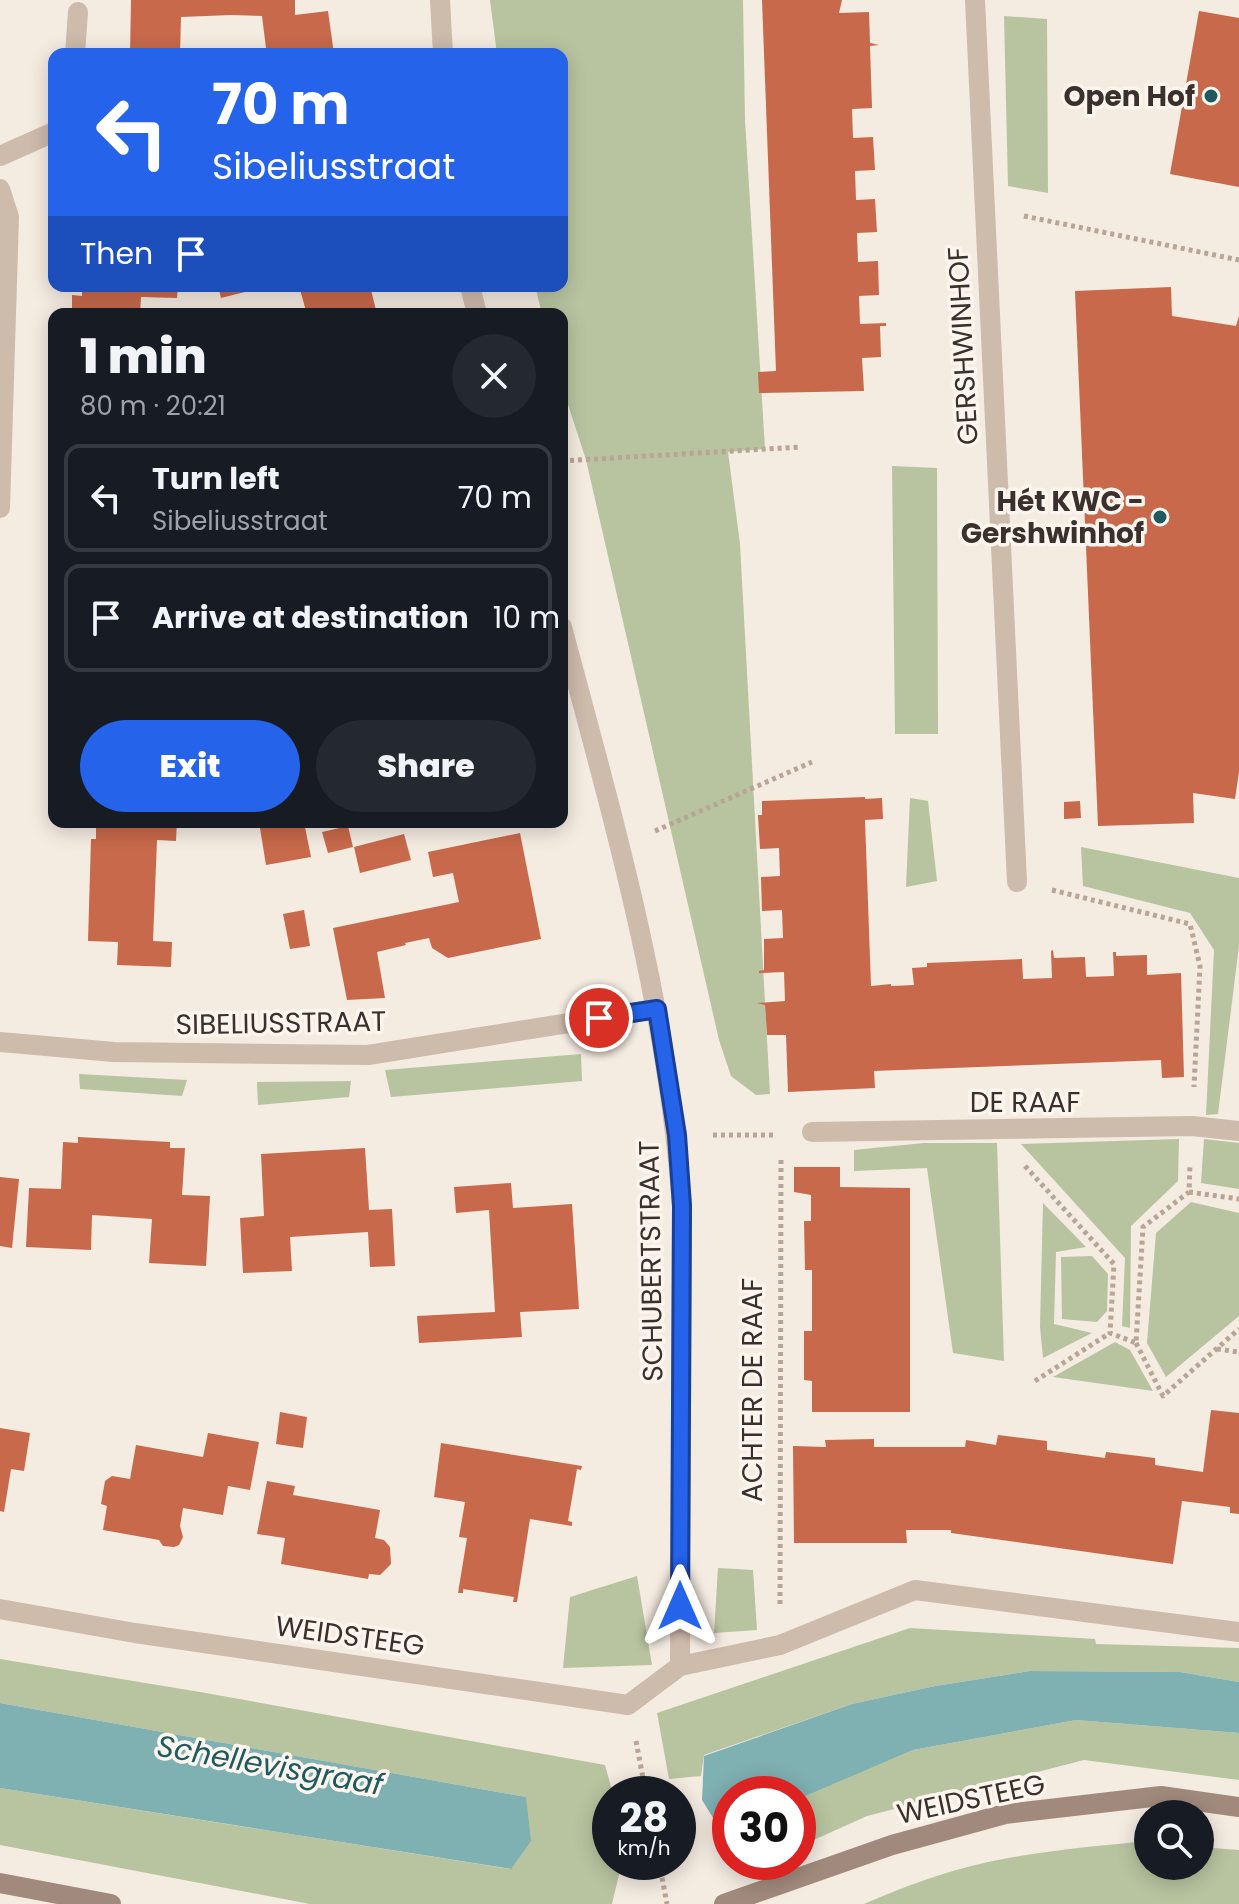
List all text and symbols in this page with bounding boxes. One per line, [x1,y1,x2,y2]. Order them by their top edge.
text: 70 m [212,65,350,144]
place label: Open Hof [1064,77,1195,116]
icon: left [80,80,184,184]
marker: Open Hof [1202,87,1220,105]
text: Sibeliusstraat [212,141,455,192]
text: Then [80,232,153,275]
icon: arrive [169,232,213,276]
street label: GERSHWINHOF [938,246,988,446]
text: 1 min [80,323,207,390]
button: close [452,334,536,418]
text: 80 m · 20:21 [80,388,226,424]
text: Turn left [152,457,280,500]
icon: left [84,476,128,520]
text: 70 m [458,476,532,519]
place label: Hét KWC - Gershwinhof [961,482,1144,553]
text: Sibeliusstraat [152,503,328,539]
marker: Hét KWC - Gershwinhof [1151,508,1169,526]
icon: arrive [84,596,128,640]
text: Arrive at destination [152,596,469,639]
text: 10 m [493,596,560,639]
button: Exit [80,720,300,812]
button: Share [316,720,536,812]
pin [565,984,633,1052]
icon: arrive [577,996,621,1040]
street label: SIBELIUSSTRAAT [175,1002,387,1044]
street label: DE RAAF [970,1083,1080,1122]
street label: SCHUBERTSTRAAT [629,1140,673,1382]
street label: ACHTER DE RAAF [733,1278,772,1502]
position arrow [638,1564,722,1648]
street label: WEIDSTEEG [273,1606,427,1666]
water label: Schellevisgraaf [154,1724,388,1806]
street label: WEIDSTEEG [893,1764,1049,1834]
speed limit sign: 30 [712,1776,816,1880]
text: 28 [620,1790,668,1846]
map controls [1134,1800,1214,1880]
button: search [1134,1800,1214,1880]
text: km/h [617,1834,671,1862]

